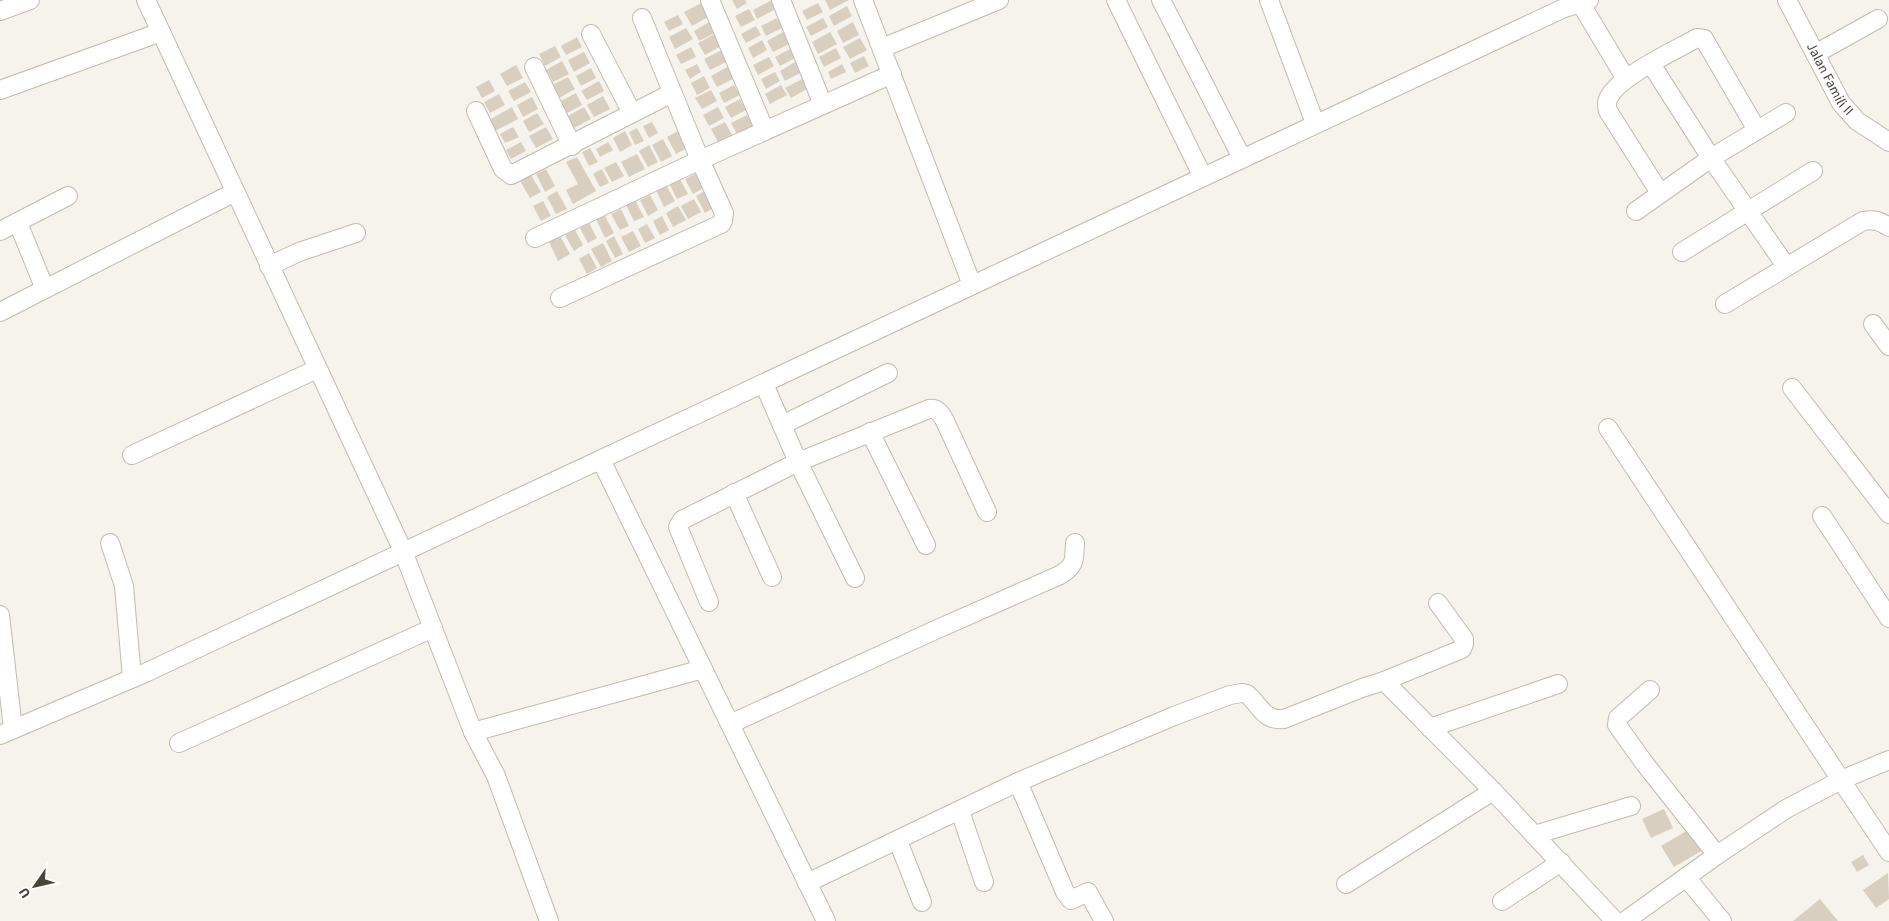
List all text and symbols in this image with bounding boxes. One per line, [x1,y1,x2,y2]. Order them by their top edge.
street label: Jalan Famili II [1801,39,1858,120]
north arrow [10,861,60,911]
text: U [14,883,36,902]

